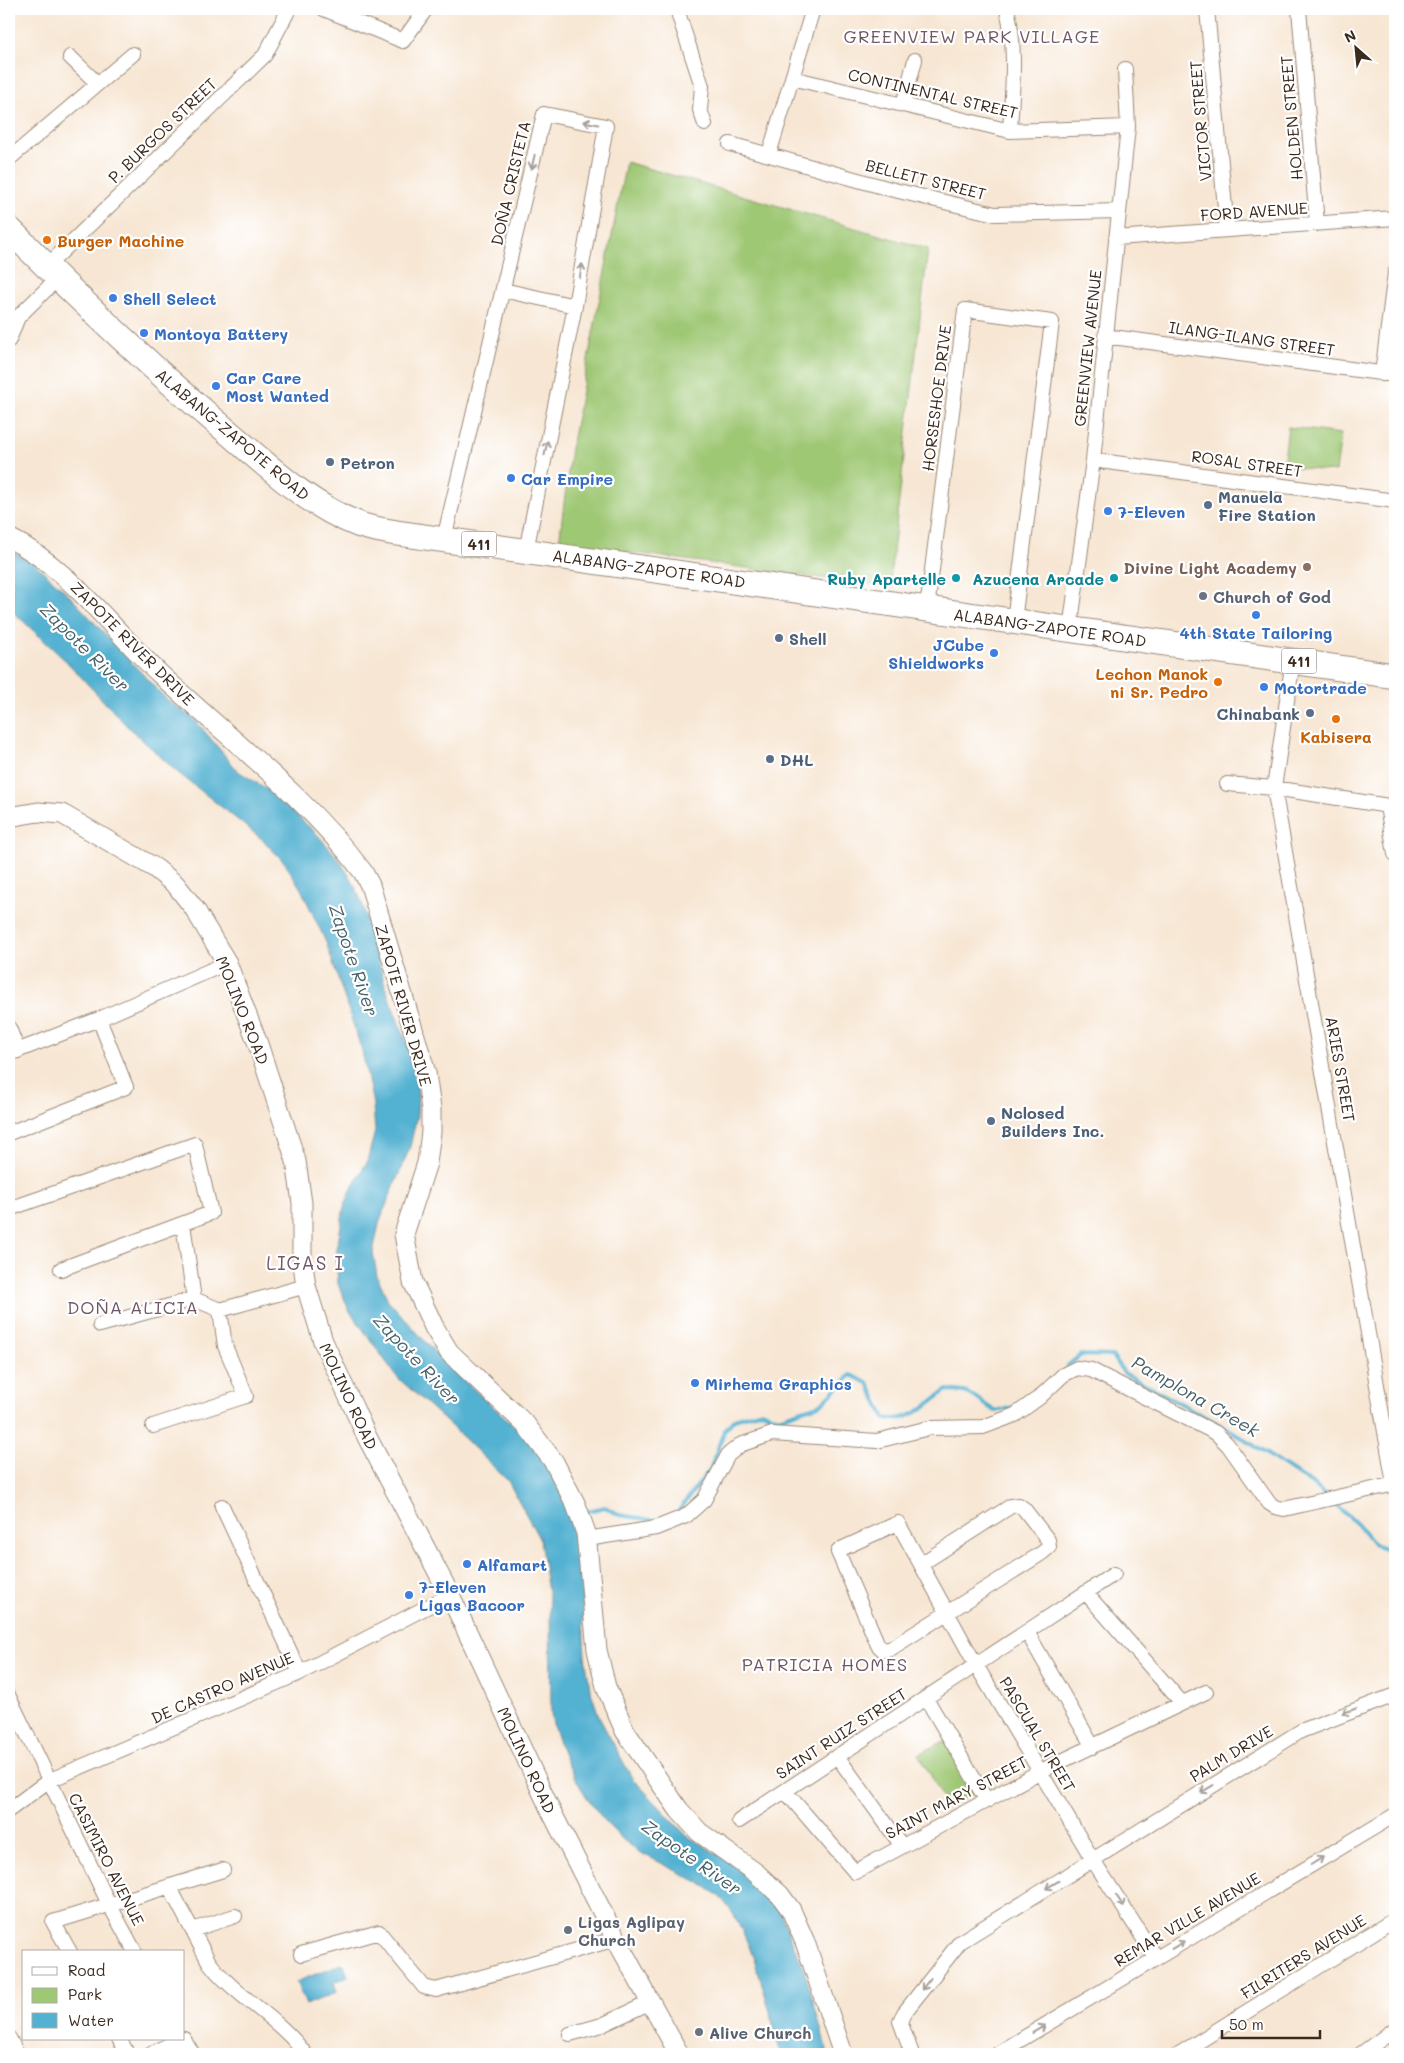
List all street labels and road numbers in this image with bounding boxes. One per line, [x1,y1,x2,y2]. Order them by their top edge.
street label: HOLDEN STREET [1275,55,1307,181]
street label: VICTOR STREET [1184,60,1216,182]
street label: CONTINENTAL STREET [846,63,1020,123]
street label: P. BURGOS STREET [103,73,221,187]
street label: DOÑA CRISTETA [485,119,535,247]
street label: BELLETT STREET [864,154,989,204]
street label: FORD AVENUE [1200,197,1308,225]
street label: GREENVIEW AVENUE [1068,268,1106,428]
street label: ILANG-ILANG STREET [1168,316,1337,360]
street label: HORSESHOE DRIVE [917,323,955,473]
street label: ALABANG-ZAPOTE ROAD [152,363,314,505]
street label: ROSAL STREET [1190,445,1304,481]
road number: 411 [462,532,496,556]
street label: ALABANG-ZAPOTE ROAD [551,544,747,592]
street label: ZAPOTE RIVER DRIVE [66,576,200,710]
street label: ALABANG-ZAPOTE ROAD [952,603,1148,651]
road number: 411 [1282,648,1316,674]
street label: ZAPOTE RIVER DRIVE [371,922,437,1088]
street label: MOLINO ROAD [212,953,274,1067]
street label: ARIES STREET [1321,1014,1361,1124]
street label: MOLINO ROAD [315,1339,383,1453]
street label: DE CASTRO AVENUE [148,1646,296,1728]
street label: PASCUAL STREET [995,1673,1081,1795]
street label: SAINT RUIZ STREET [771,1683,911,1783]
street label: MOLINO ROAD [493,1703,561,1817]
street label: PALM DRIVE [1185,1720,1277,1786]
street label: SAINT MARY STREET [881,1751,1031,1843]
street label: CASIMIRO AVENUE [64,1789,150,1929]
street label: REMAR VILLE AVENUE [1110,1867,1264,1971]
street label: FILRITERS AVENUE [1236,1909,1370,2003]

